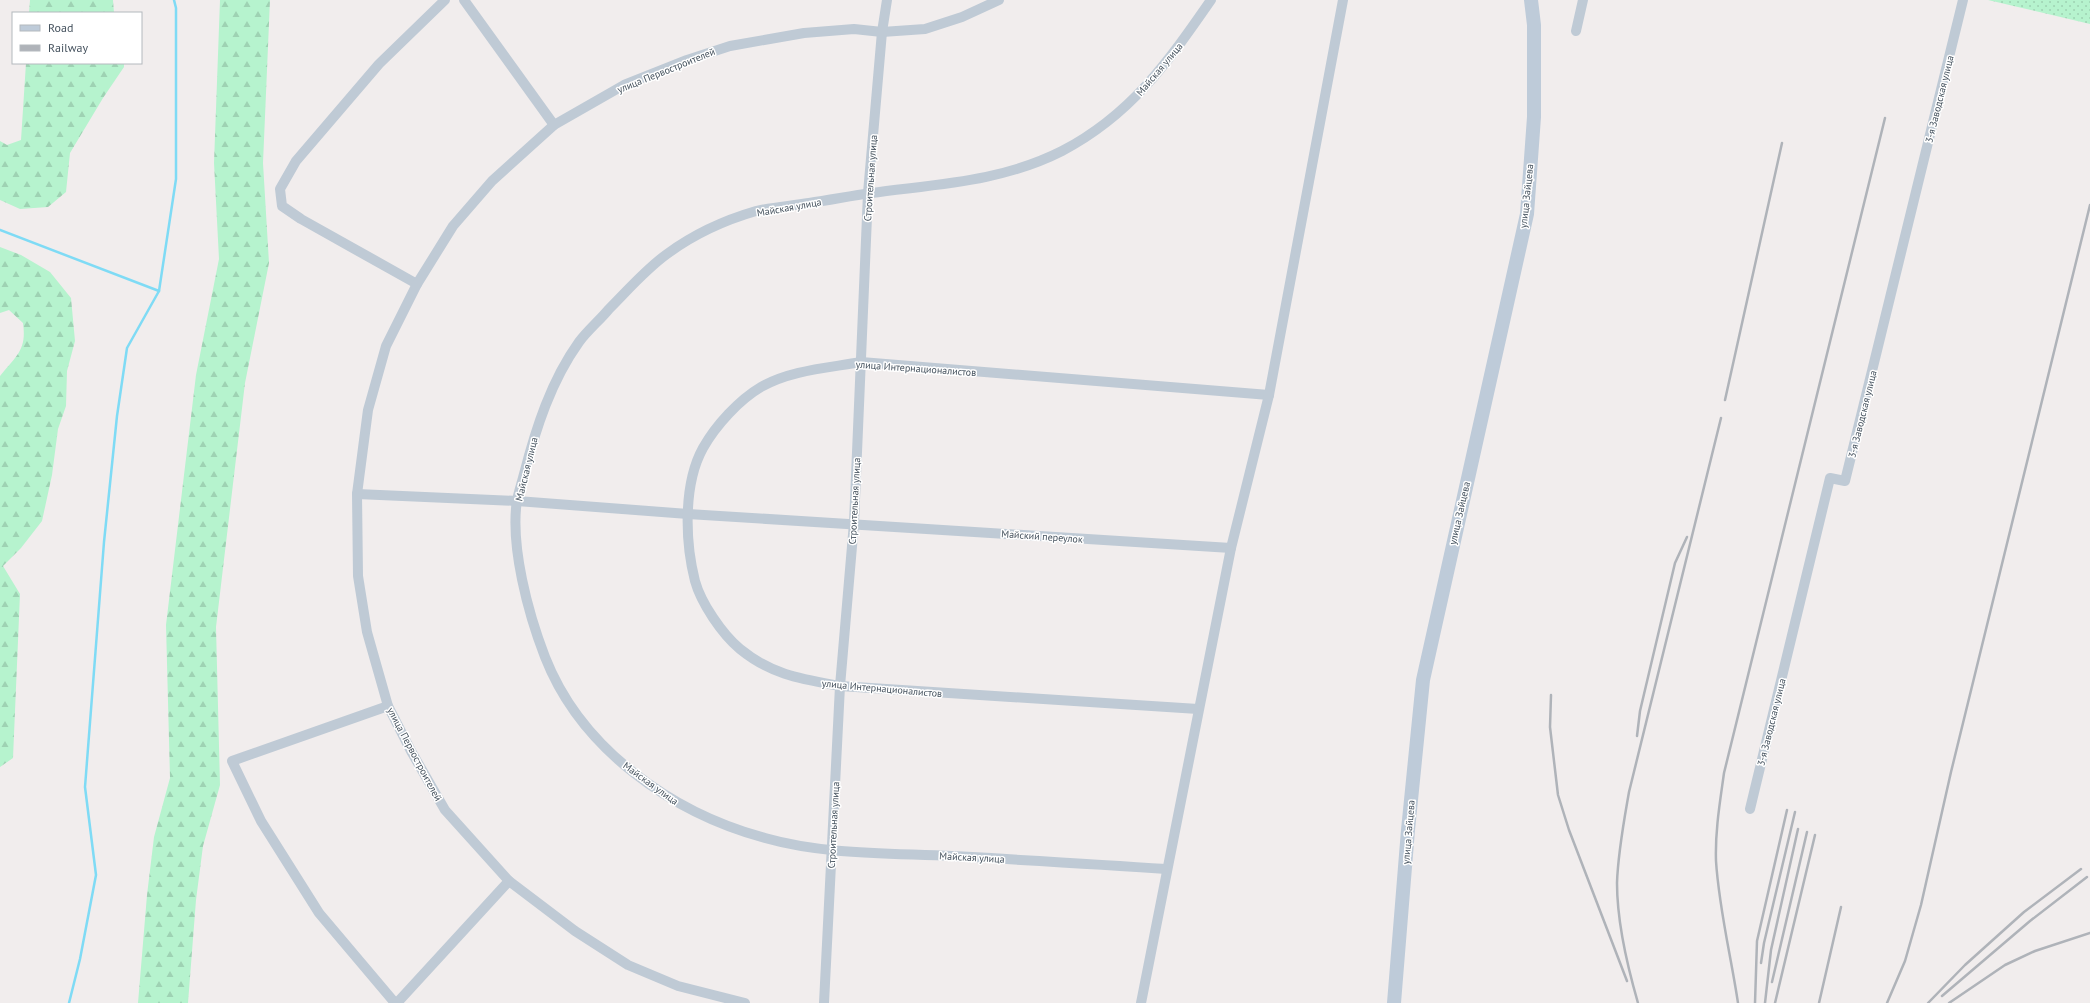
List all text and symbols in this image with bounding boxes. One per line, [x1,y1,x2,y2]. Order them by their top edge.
legend [12,12,142,64]
text: Road [48,20,73,35]
text: Railway [48,40,88,55]
street label: Майская улица [1133,40,1185,99]
street label: улица Первостроителей [615,45,717,96]
street label: 3-я Заводская улица [1922,54,1957,144]
street label: Строительная улица [861,134,880,222]
street label: улица Зайцева [1517,163,1536,229]
street label: Майская улица [756,195,822,220]
street label: улица Интернационалистов [855,358,977,379]
street label: 3-я Заводская улица [1845,369,1880,459]
street label: Майская улица [512,436,541,502]
street label: Строительная улица [846,457,863,545]
street label: улица Зайцева [1446,480,1473,546]
street label: Майский переулок [1001,527,1083,546]
street label: улица Интернационалистов [821,677,943,700]
street label: 3-я Заводская улица [1754,677,1789,767]
street label: улица Первостроителей [384,705,445,803]
street label: Майская улица [620,759,681,808]
street label: Строительная улица [825,781,842,869]
street label: улица Зайцева [1399,799,1418,865]
street label: Майская улица [939,849,1005,866]

